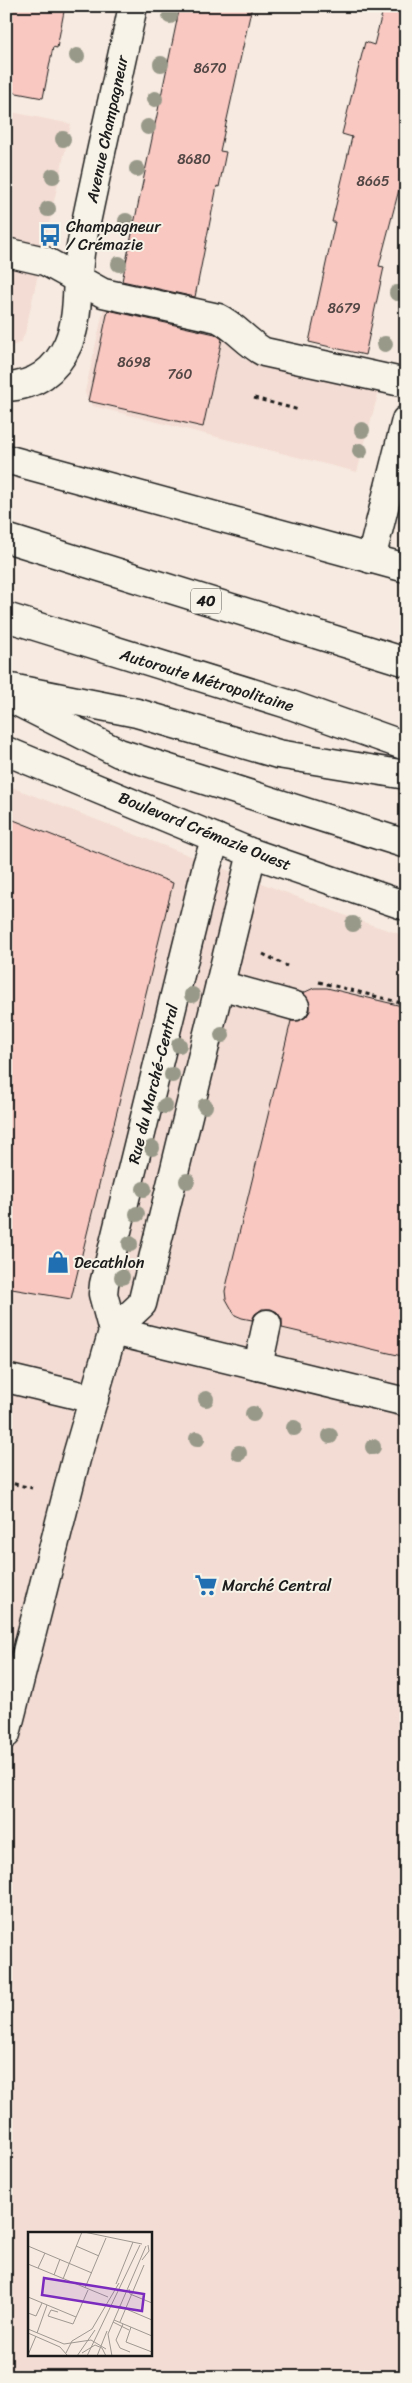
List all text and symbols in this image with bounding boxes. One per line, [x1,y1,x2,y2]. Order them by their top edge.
street label: Avenue Champagneur [77,51,137,206]
house number: 8670 [193,56,227,81]
house number: 8680 [177,147,211,172]
house number: 8665 [357,169,390,194]
place label: Champagneur / Crémazie [66,212,162,259]
bus stop icon: Champagneur / Crémazie [37,222,63,248]
house number: 8679 [328,296,361,321]
house number: 8698 [117,350,151,375]
house number: 760 [168,362,193,387]
road number: 40 [191,588,221,614]
street label: Autoroute Métropolitaine [115,639,298,720]
street label: Boulevard Crémazie Ouest [114,783,296,879]
street label: Rue du Marché-Central [119,1001,187,1167]
place label: Decathlon [74,1248,145,1277]
shop icon: Decathlon [45,1249,71,1275]
place label: Marché Central [222,1571,332,1600]
supermarket icon: Marché Central [193,1572,219,1598]
inset map [28,2232,151,2356]

